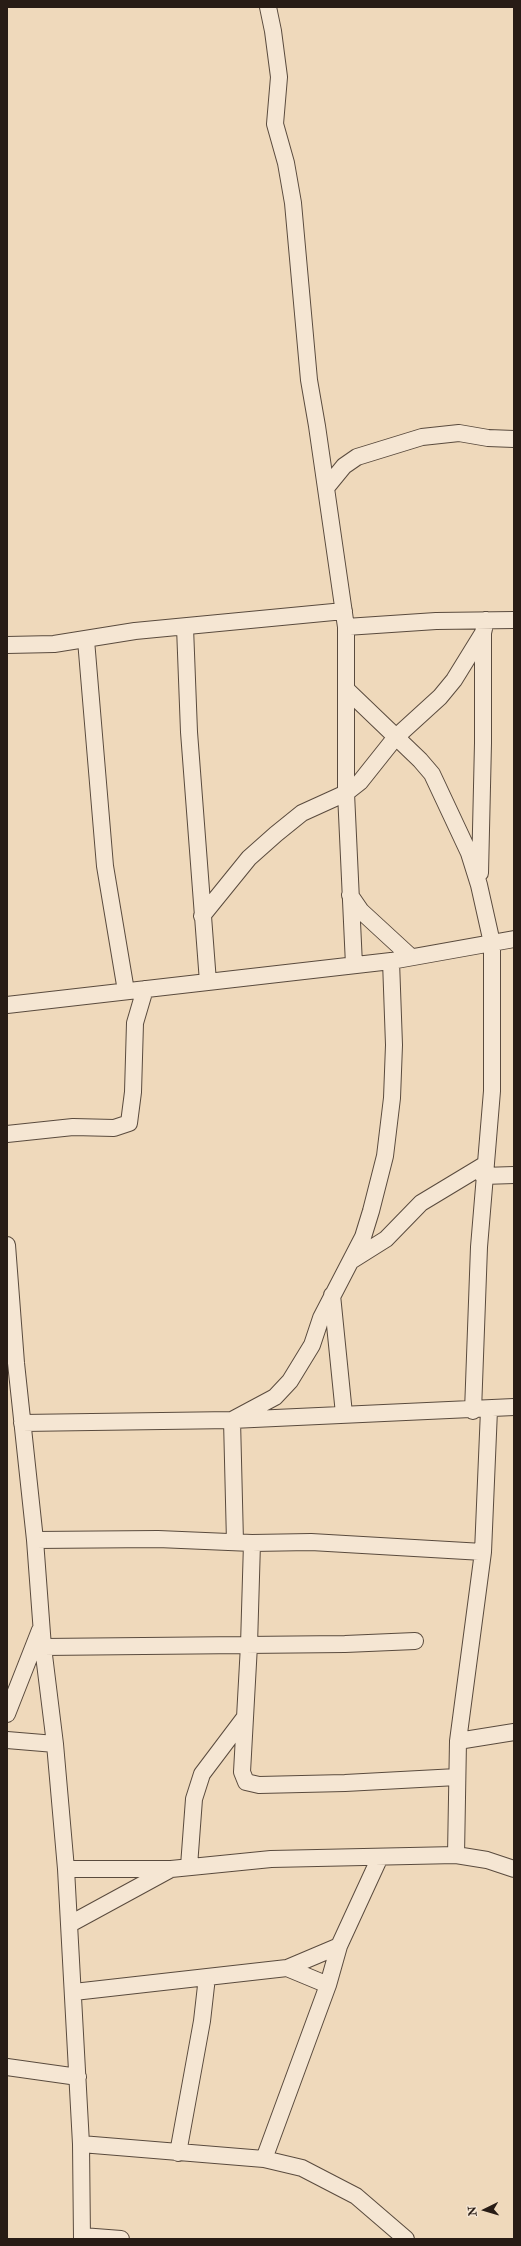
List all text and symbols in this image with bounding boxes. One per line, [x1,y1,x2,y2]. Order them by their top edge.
north arrow [465,2190,505,2230]
text: N [466,2206,479,2217]

